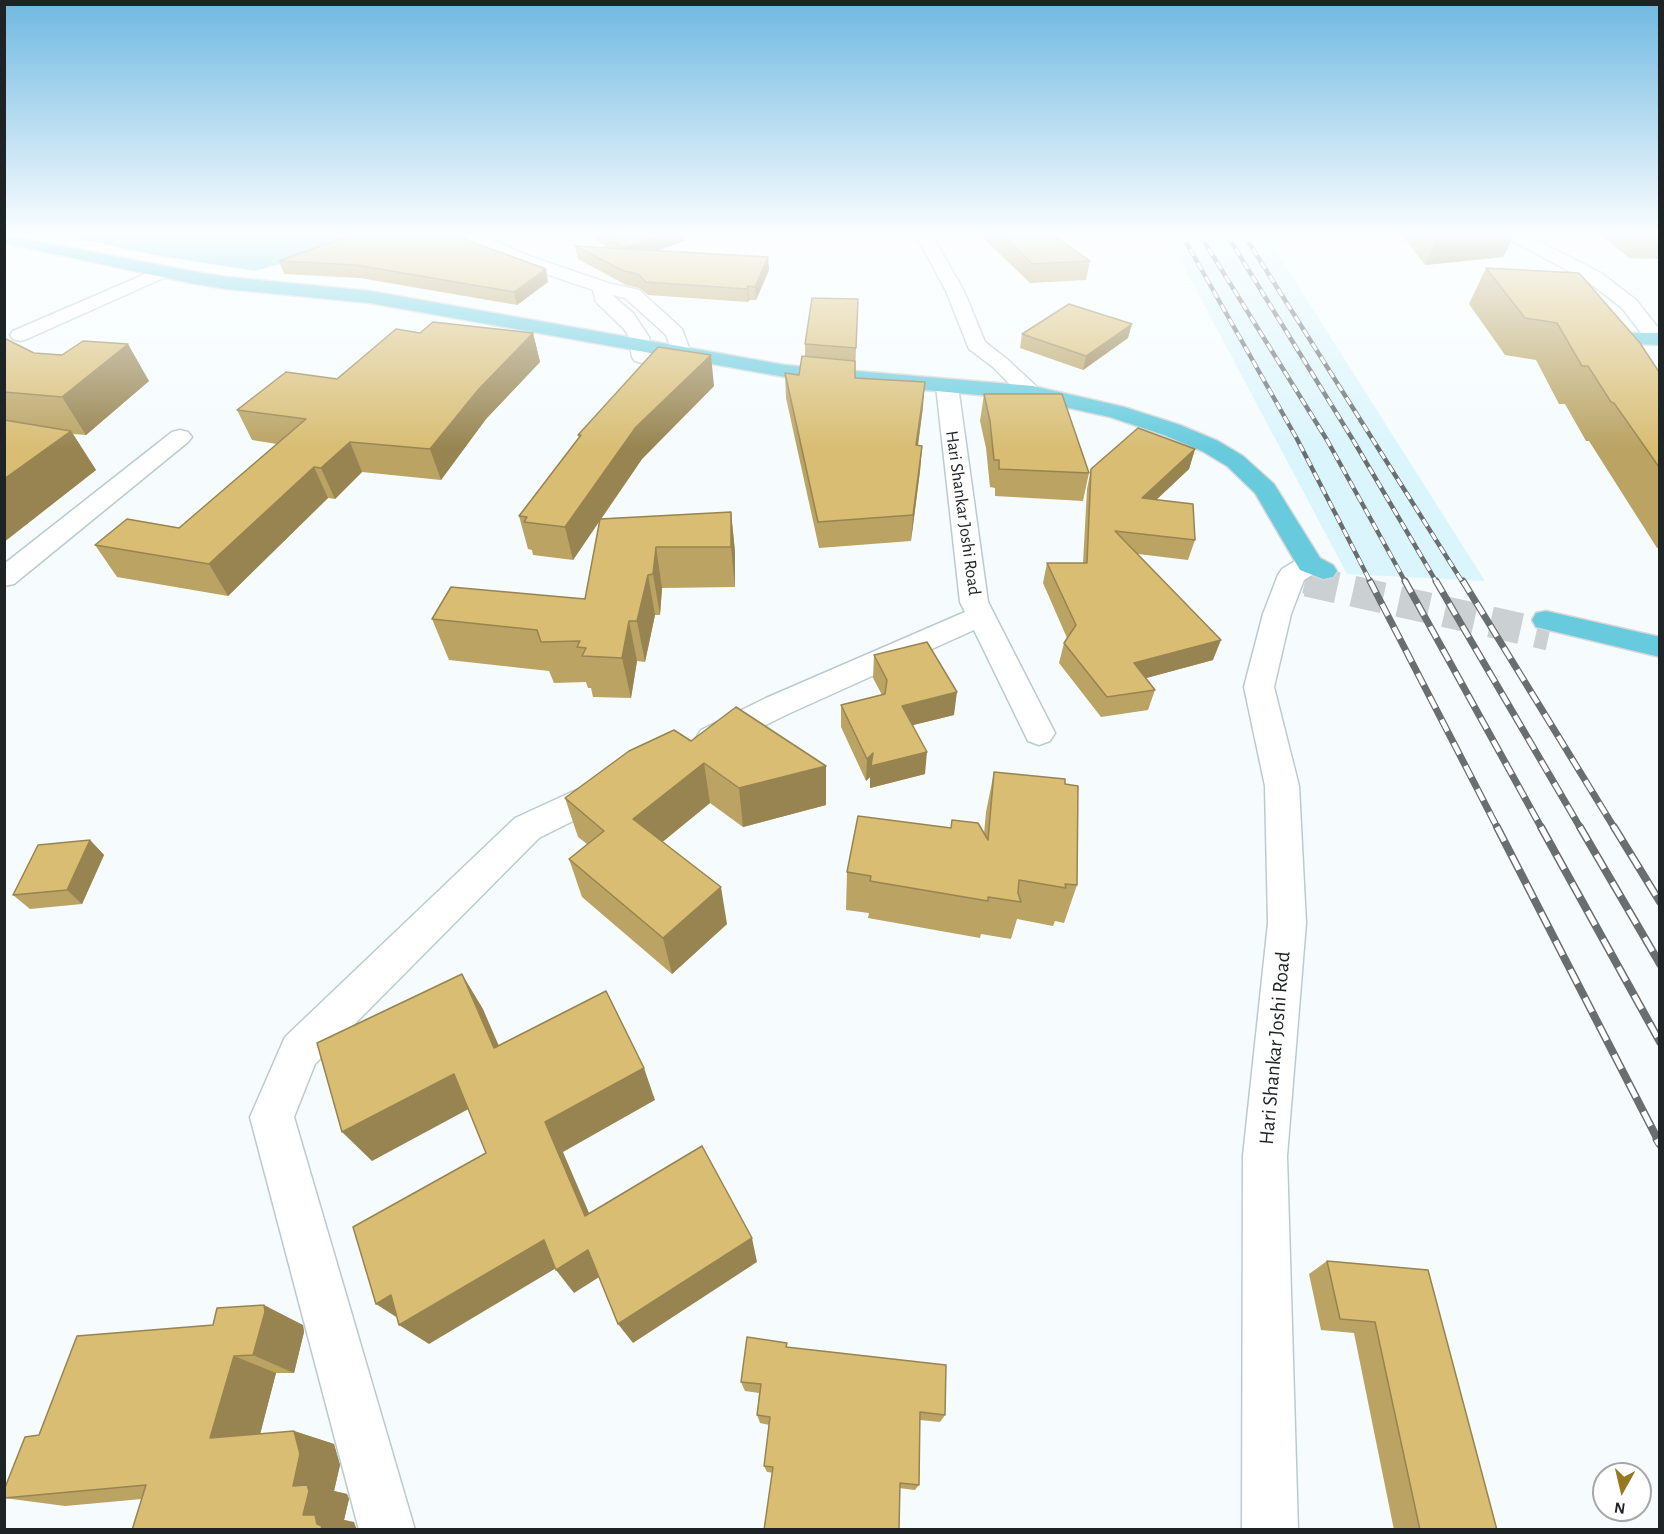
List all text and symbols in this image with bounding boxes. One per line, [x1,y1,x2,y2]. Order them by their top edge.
street label: Hari Shankar Joshi Road [941,429,985,597]
street label: Hari Shankar Joshi Road [1254,950,1296,1146]
north arrow [1592,1462,1652,1522]
text: N [1613,1499,1626,1517]

